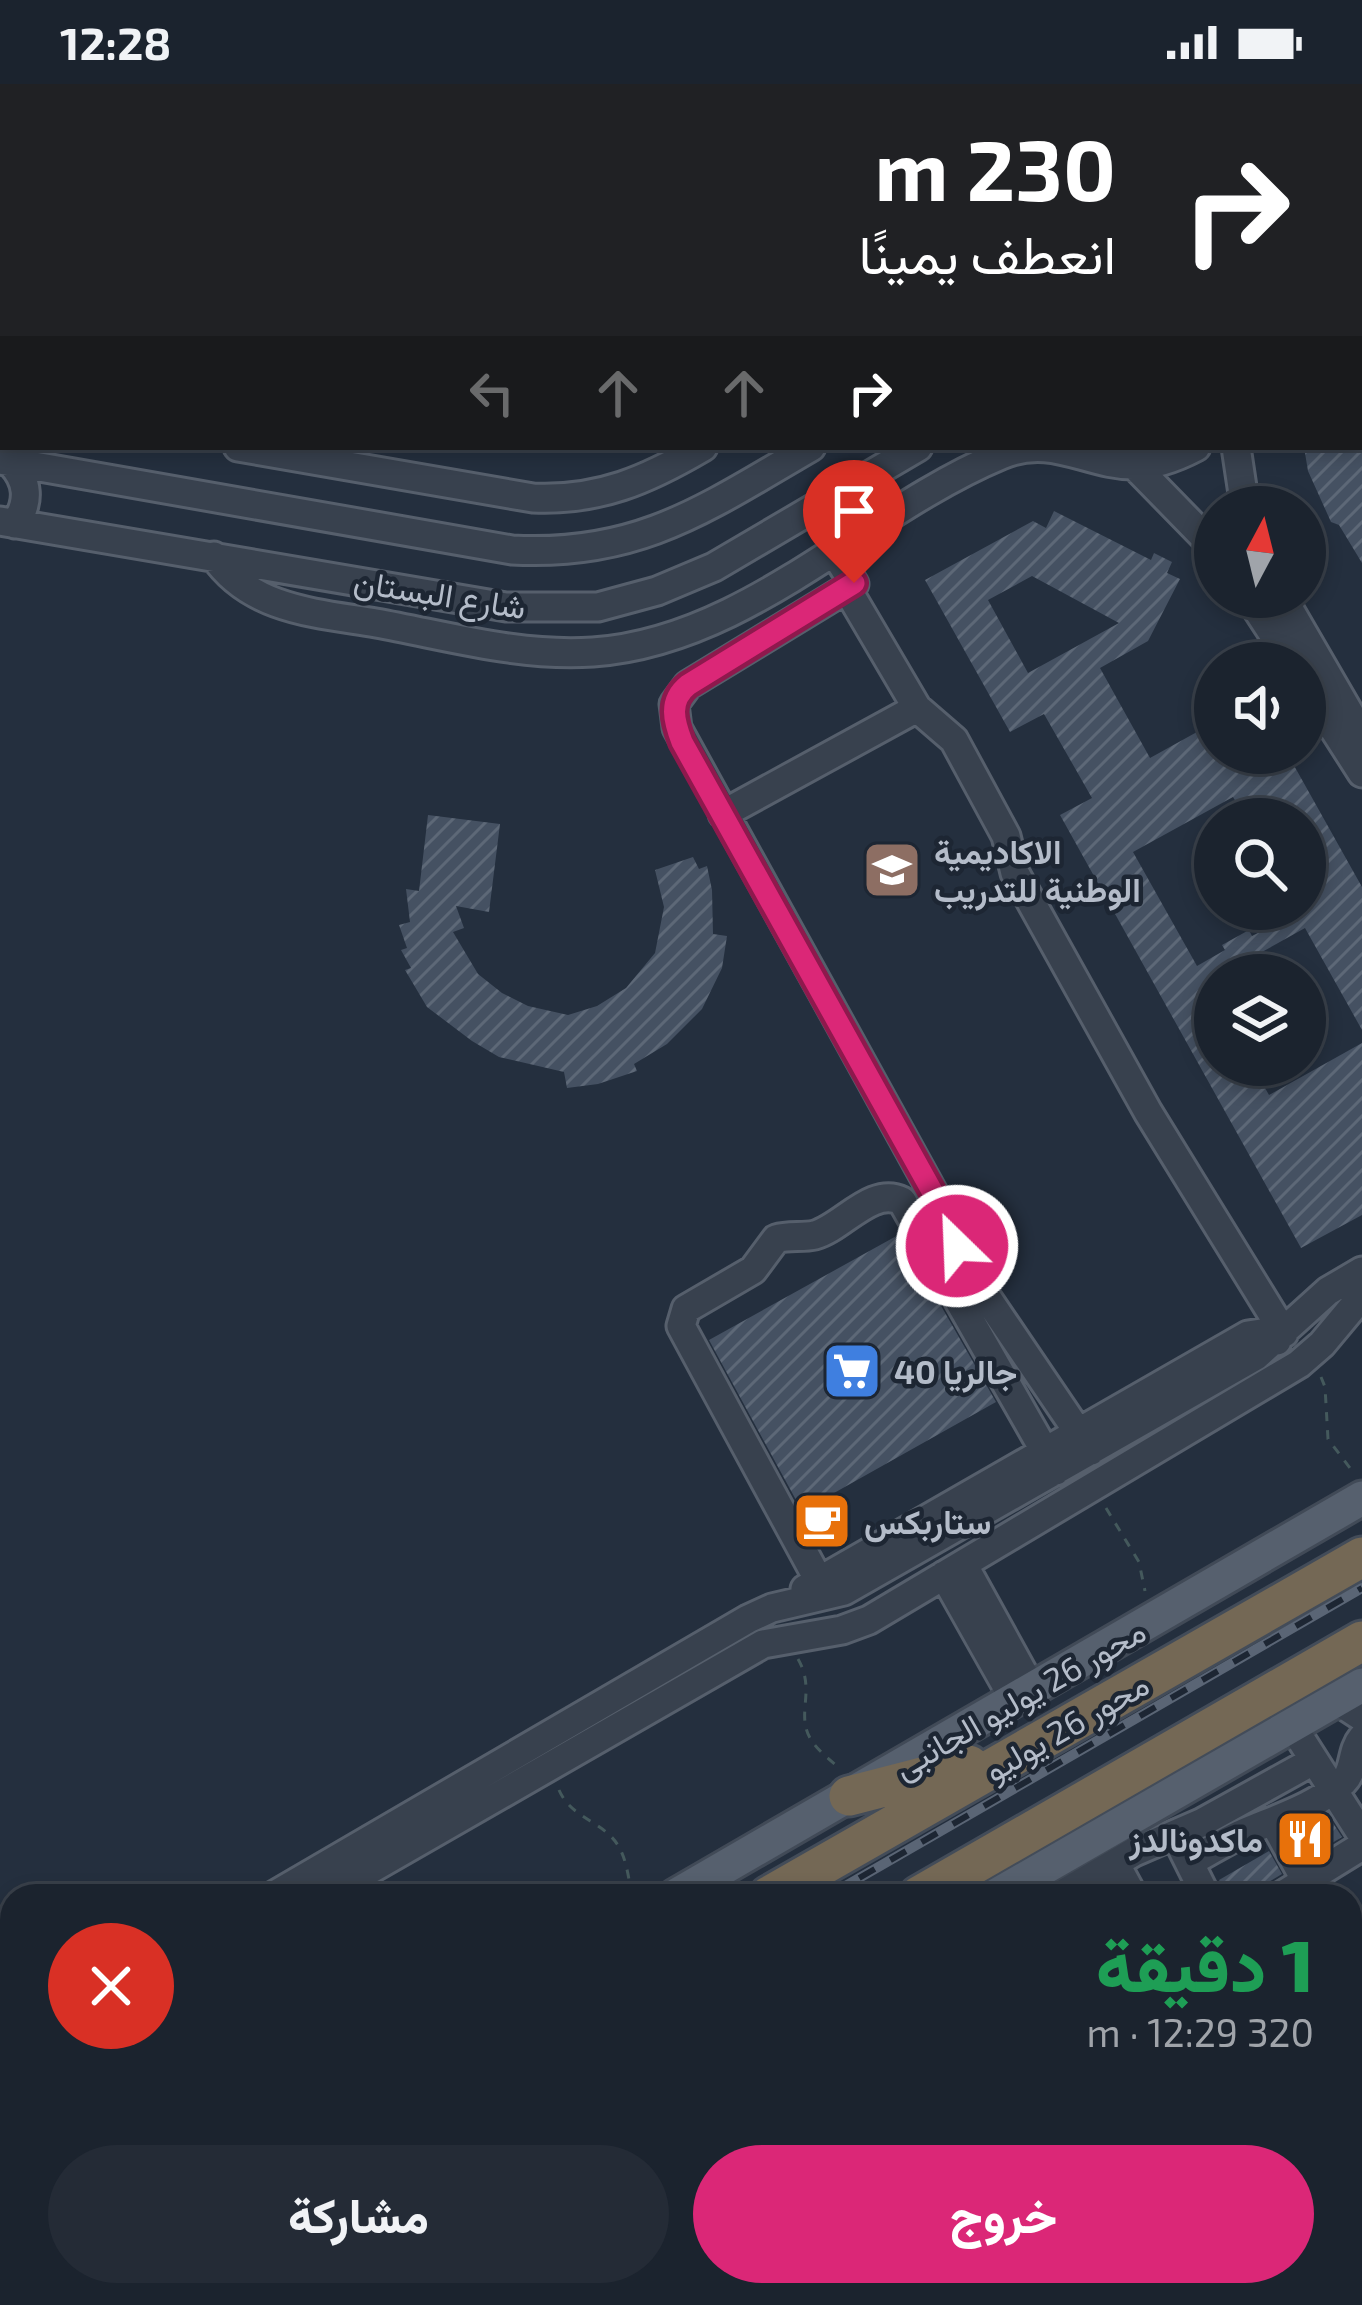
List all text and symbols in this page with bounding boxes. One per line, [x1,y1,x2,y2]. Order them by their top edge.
text: 12:28 [60,15,171,69]
text: 230 m [874,117,1116,218]
icon: right [1158,132,1314,288]
text: انعطف يمينًا [859,220,1116,285]
icon: left [459,360,525,426]
icon: ahead [585,360,651,426]
icon: ahead [711,360,777,426]
icon: right [837,360,903,426]
pin [803,460,905,583]
icon: arrive [821,478,887,544]
north arrow [1194,486,1326,618]
map controls [1194,486,1326,1086]
street label: شارع البستان [350,560,529,630]
button: sound [1194,642,1326,774]
button: search [1194,798,1326,930]
place label: الاكاديمية الوطنية للتدريب [934,831,1141,911]
school or university icon: الاكاديمية الوطنية للتدريب [861,839,923,901]
button: layers [1194,954,1326,1086]
position arrow [894,1183,1020,1309]
supermarket icon: جالريا 40 [821,1340,883,1402]
place label: جالريا 40 [894,1351,1017,1393]
cafe icon: ستاربكس [791,1490,853,1552]
place label: ستاربكس [864,1501,991,1543]
street label: محور 26 يوليو الجانبى [886,1610,1152,1786]
street label: محور 26 يوليو [977,1663,1155,1789]
restaurant icon: ماكدونالدز [1274,1808,1336,1870]
place label: ماكدونالدز [1128,1819,1263,1861]
text: 1 دقيقة [1096,1920,1314,2006]
button: close [48,1923,174,2049]
text: 320 m · 12:29 [1087,2008,1314,2055]
button: مشاركة [48,2145,669,2283]
button: خروج [693,2145,1314,2283]

